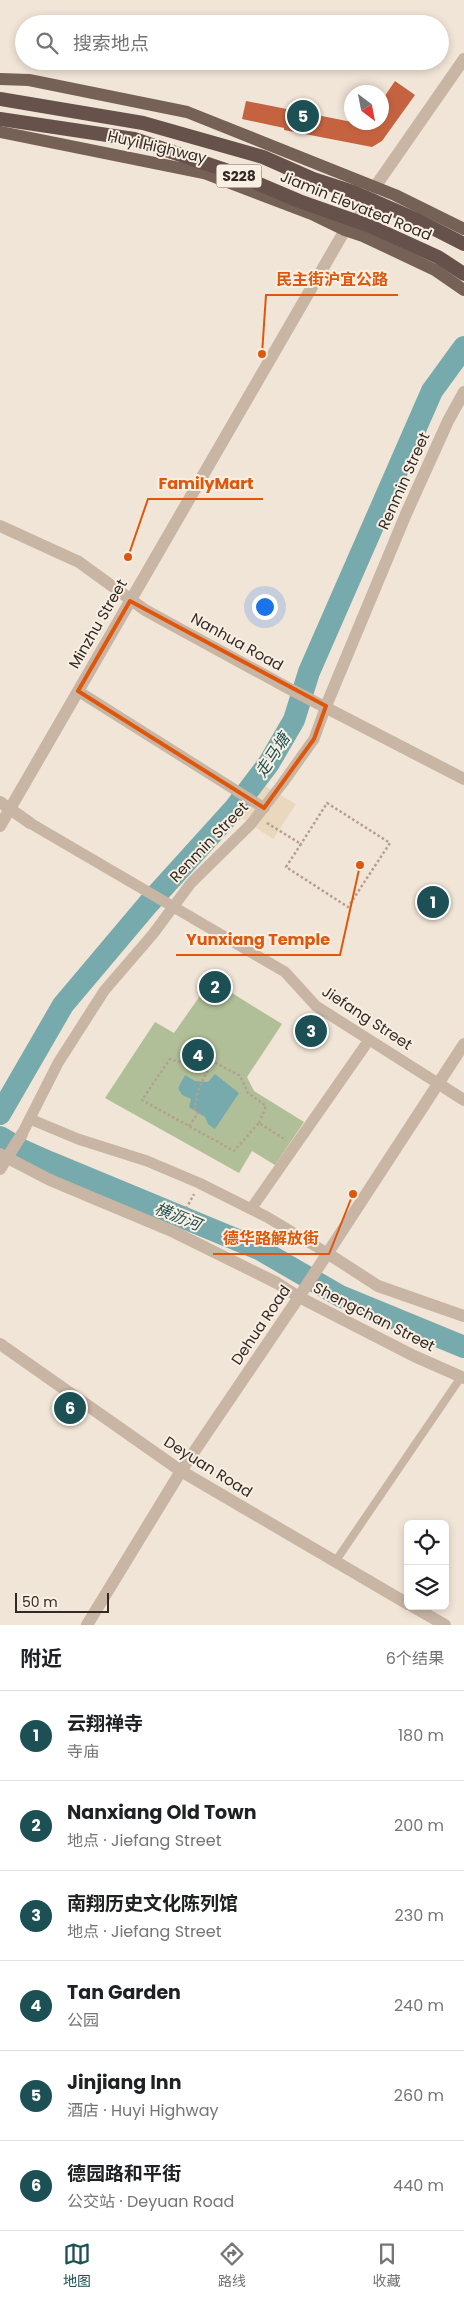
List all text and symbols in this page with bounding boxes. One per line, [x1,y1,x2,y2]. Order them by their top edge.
search box [15,15,449,70]
icon: search [33,29,61,57]
text: 搜索地点 [73,30,149,57]
north arrow [344,85,389,130]
pin: 5 [287,97,319,135]
street label: Huyi Highway [106,125,209,168]
road number: S228 [216,165,262,188]
street label: Jiamin Elevated Road [277,166,435,246]
callout: 民主街沪宜公路 [266,264,398,295]
text: 民主街沪宜公路 [276,268,388,291]
street label: Renmin Street [373,429,434,533]
callout: FamilyMart [148,468,263,499]
text: FamilyMart [158,472,254,495]
street label: Minzhu Street [63,575,132,672]
your location [252,594,278,620]
street label: Nanhua Road [187,607,287,676]
water label: 走马塘 [250,726,297,782]
street label: Renmin Street [165,797,253,887]
pin: 1 [417,883,449,921]
callout: Yunxiang Temple [176,924,340,955]
text: Yunxiang Temple [186,928,330,951]
pin: 2 [199,968,231,1006]
street label: Jiefang Street [318,981,416,1055]
pin: 3 [295,1012,327,1050]
pin: 4 [182,1036,214,1074]
water label: 横沥河 [151,1197,207,1237]
callout: 德华路解放街 [213,1223,329,1254]
text: 德华路解放街 [223,1227,319,1250]
street label: Shengchan Street [310,1277,439,1356]
street label: Dehua Road [226,1281,295,1369]
pin: 6 [54,1389,86,1427]
street label: Deyuan Road [160,1431,257,1502]
map controls [404,1520,449,1610]
button: locate [404,1520,449,1565]
button: layers [404,1565,449,1610]
scale bar [15,1590,109,1613]
text: 50 m [22,1592,58,1612]
text: 附近 [20,1644,62,1673]
text: 6个结果 [386,1647,444,1670]
text: 云翔禅寺 [67,1710,143,1737]
text: 1 [33,1724,39,1747]
text: 180 m [398,1724,444,1747]
text: 寺庙 [67,1740,99,1763]
text: Nanxiang Old Town [67,1799,256,1826]
text: 2 [31,1814,41,1837]
text: 200 m [394,1814,444,1837]
text: 地点 · Jiefang Street [67,1829,222,1852]
text: 南翔历史文化陈列馆 [67,1890,238,1917]
text: 3 [31,1904,41,1927]
text: 230 m [395,1904,444,1927]
text: 地点 · Jiefang Street [67,1920,222,1943]
text: Tan Garden [67,1979,181,2006]
text: 4 [31,1994,41,2017]
text: 240 m [394,1994,444,2017]
text: 公园 [67,2009,99,2032]
text: Jinjiang Inn [67,2069,181,2096]
text: 5 [31,2084,41,2107]
text: 260 m [394,2084,444,2107]
text: 酒店 · Huyi Highway [67,2099,218,2122]
text: 德园路和平街 [67,2160,181,2187]
text: 6 [31,2174,41,2197]
text: 440 m [393,2174,444,2197]
text: 公交站 · Deyuan Road [67,2190,234,2213]
tab: 地图 [63,2240,91,2292]
tab: 路线 [218,2240,246,2292]
tab: 收藏 [373,2240,401,2292]

